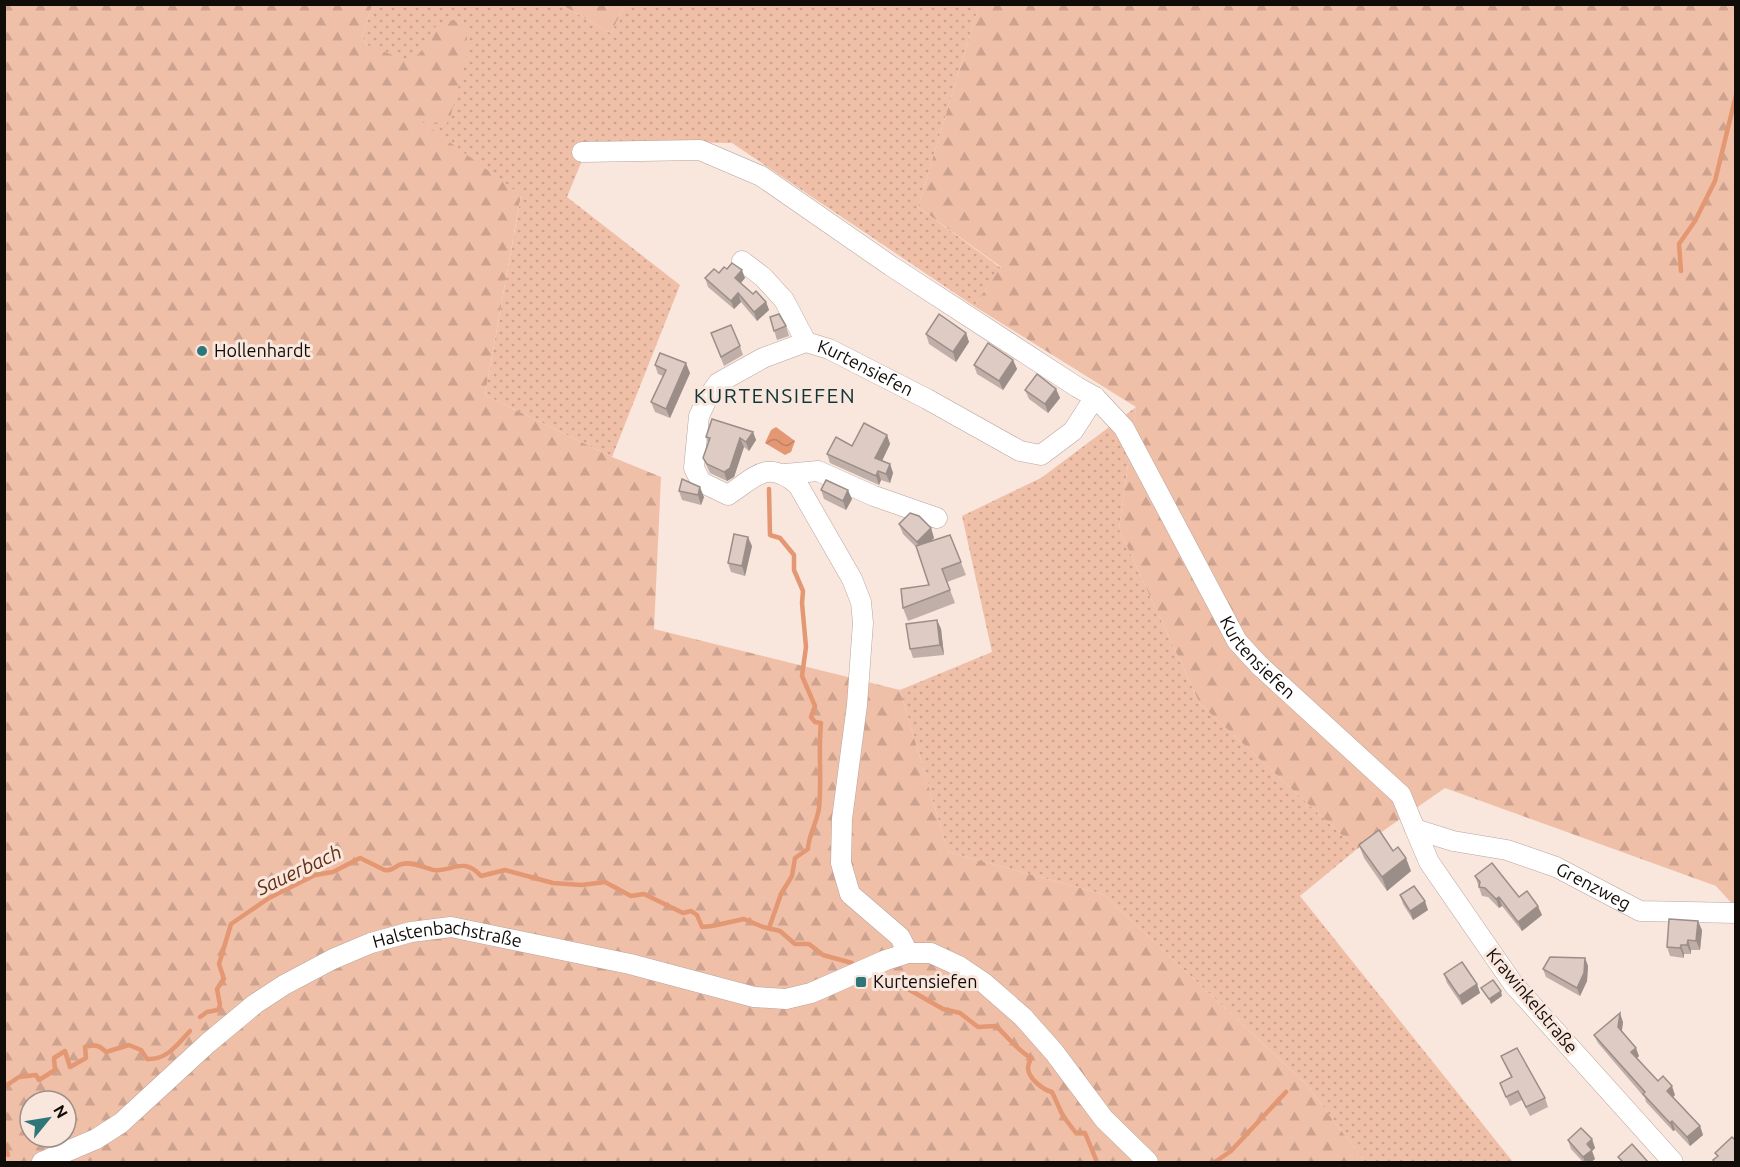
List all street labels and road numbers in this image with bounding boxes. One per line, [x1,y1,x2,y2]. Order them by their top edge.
street label: Kurtensiefen [815,335,917,399]
street label: Kurtensiefen [1217,612,1300,702]
street label: Grenzweg [1553,858,1635,913]
street label: Halstenbachstraße [370,916,524,951]
street label: Krawinkelstraße [1483,944,1582,1057]

